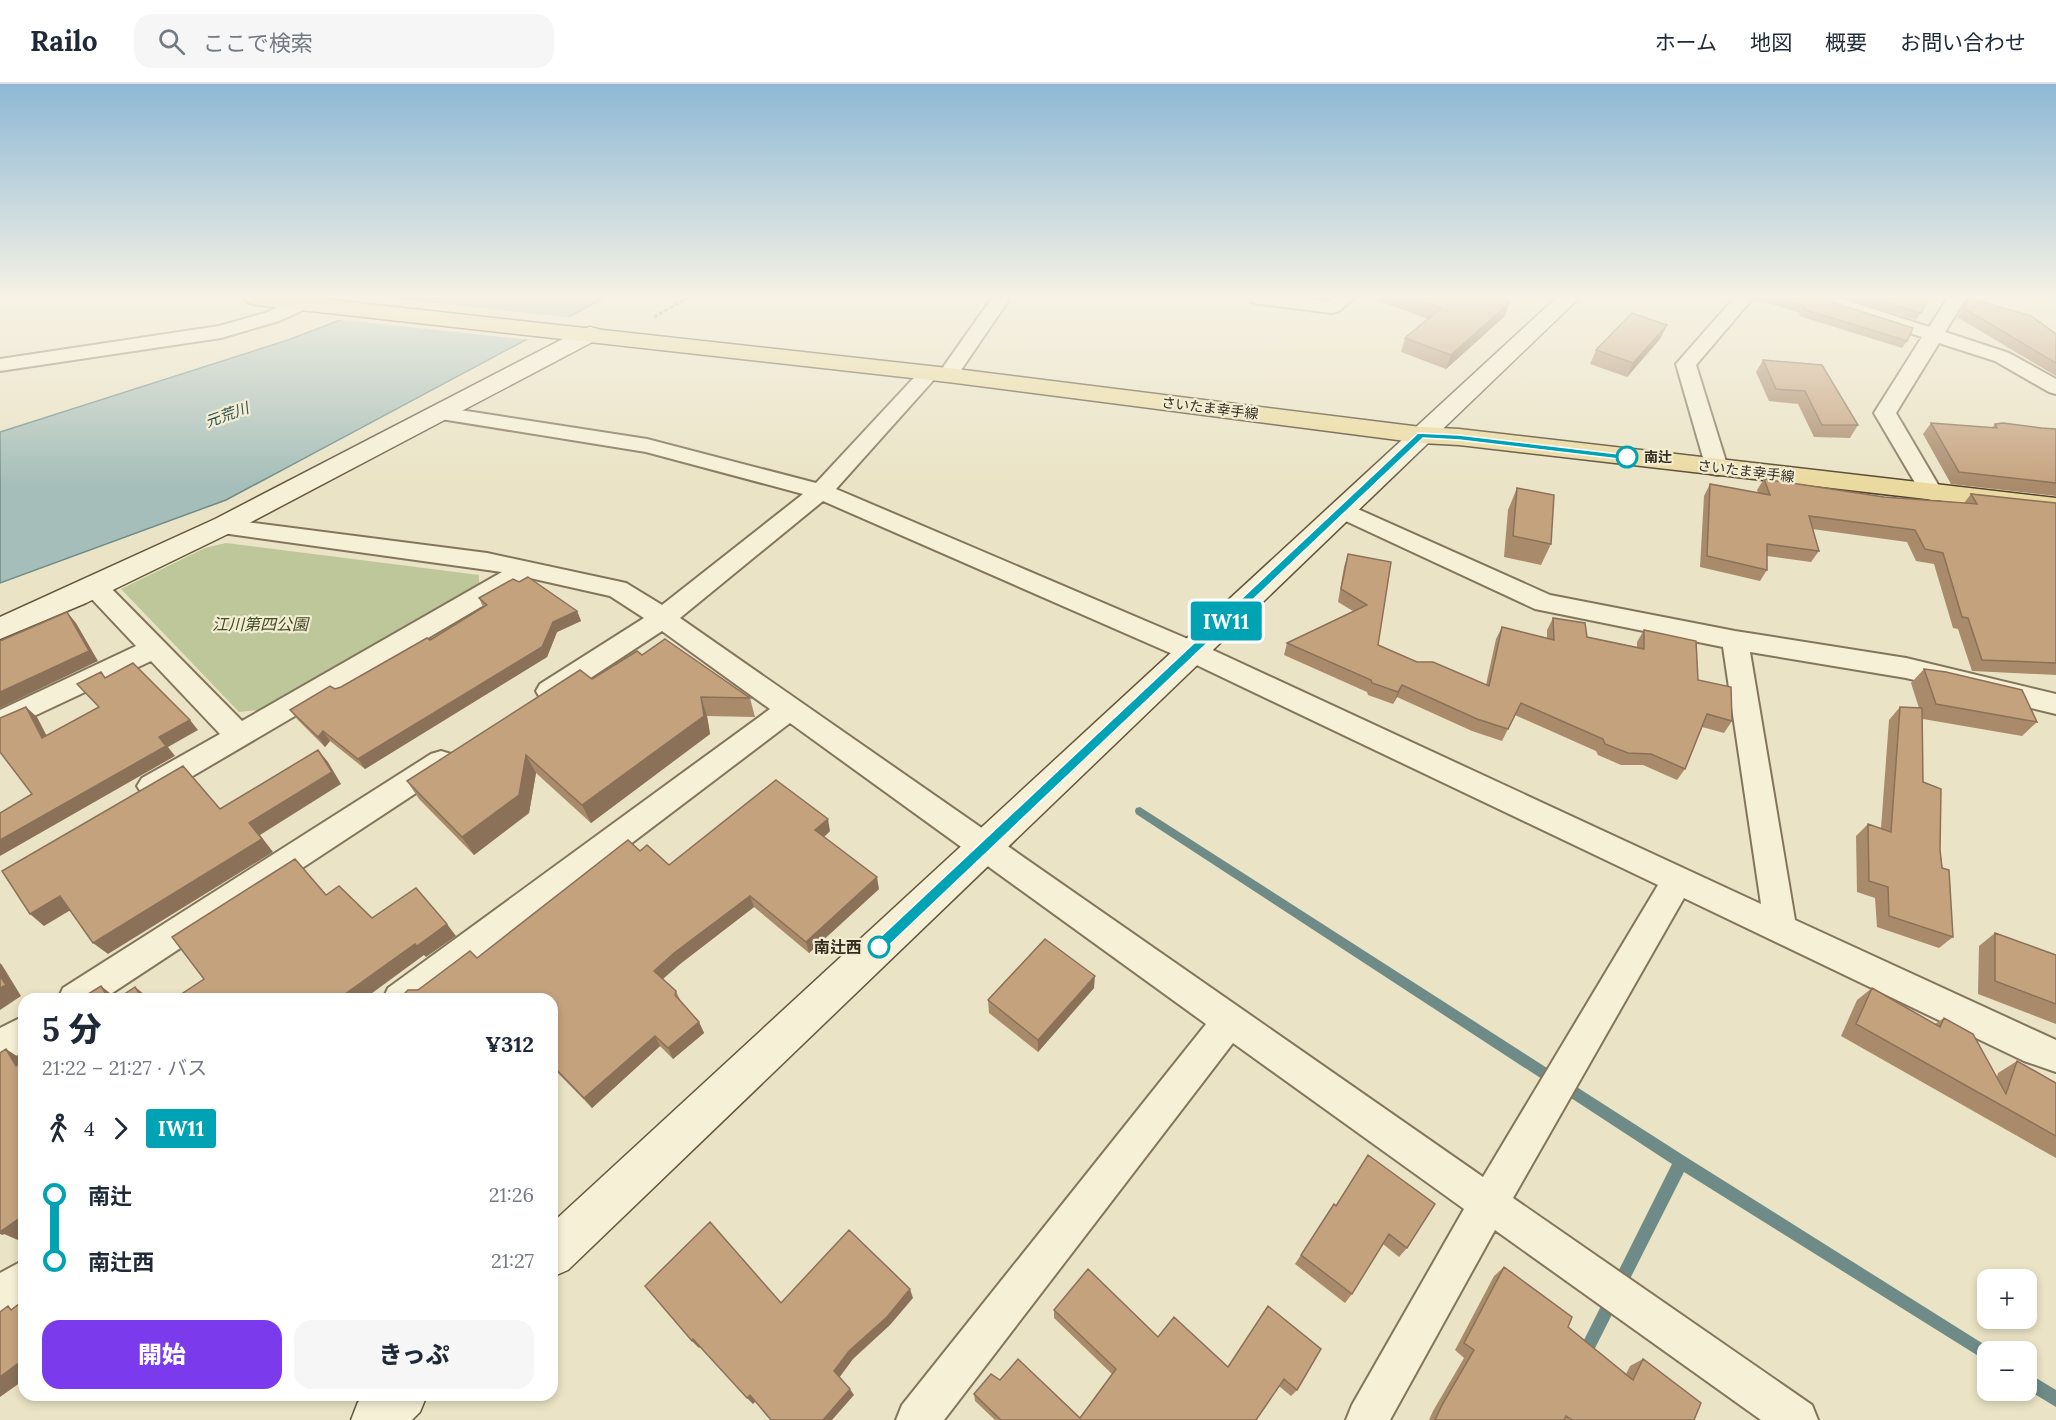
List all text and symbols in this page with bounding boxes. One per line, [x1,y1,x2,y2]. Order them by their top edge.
search box [134,14,554,68]
text: Railo [30,23,98,59]
icon: search [155,25,188,58]
text: ここで検索 [203,29,313,57]
text: ホーム [1655,29,1717,56]
text: 地図 [1750,29,1792,56]
text: 概要 [1825,29,1867,56]
text: お問い合わせ [1900,29,2026,56]
street label: さいたま幸手線 [1160,393,1260,423]
water label: 元荒川 [202,397,253,431]
marker: 南辻 [1616,446,1638,468]
place label: 南辻 [1644,448,1672,466]
street label: さいたま幸手線 [1696,456,1796,486]
line badge: IW11 [1184,602,1268,640]
text: IW11 [1203,608,1249,635]
park label: 江川第四公園 [212,614,310,634]
marker: 南辻西 [868,936,890,958]
place label: 南辻西 [814,937,862,957]
text: 5 分 [42,1008,102,1050]
text: ¥312 [485,1030,534,1058]
text: 21:22 – 21:27 · バス [42,1055,207,1080]
icon: walk [42,1112,75,1145]
icon: forward [104,1112,137,1145]
text: IW11 [158,1115,204,1142]
text: 4 [84,1116,95,1141]
text: 南辻 [88,1182,132,1210]
text: 21:26 [489,1182,534,1207]
text: 南辻西 [88,1248,154,1276]
text: 21:27 [491,1248,534,1273]
map controls [1977,1269,2037,1401]
button: + [1977,1269,2037,1329]
button: 開始 [42,1320,282,1389]
button: きっぷ [294,1320,534,1389]
button: − [1977,1341,2037,1401]

